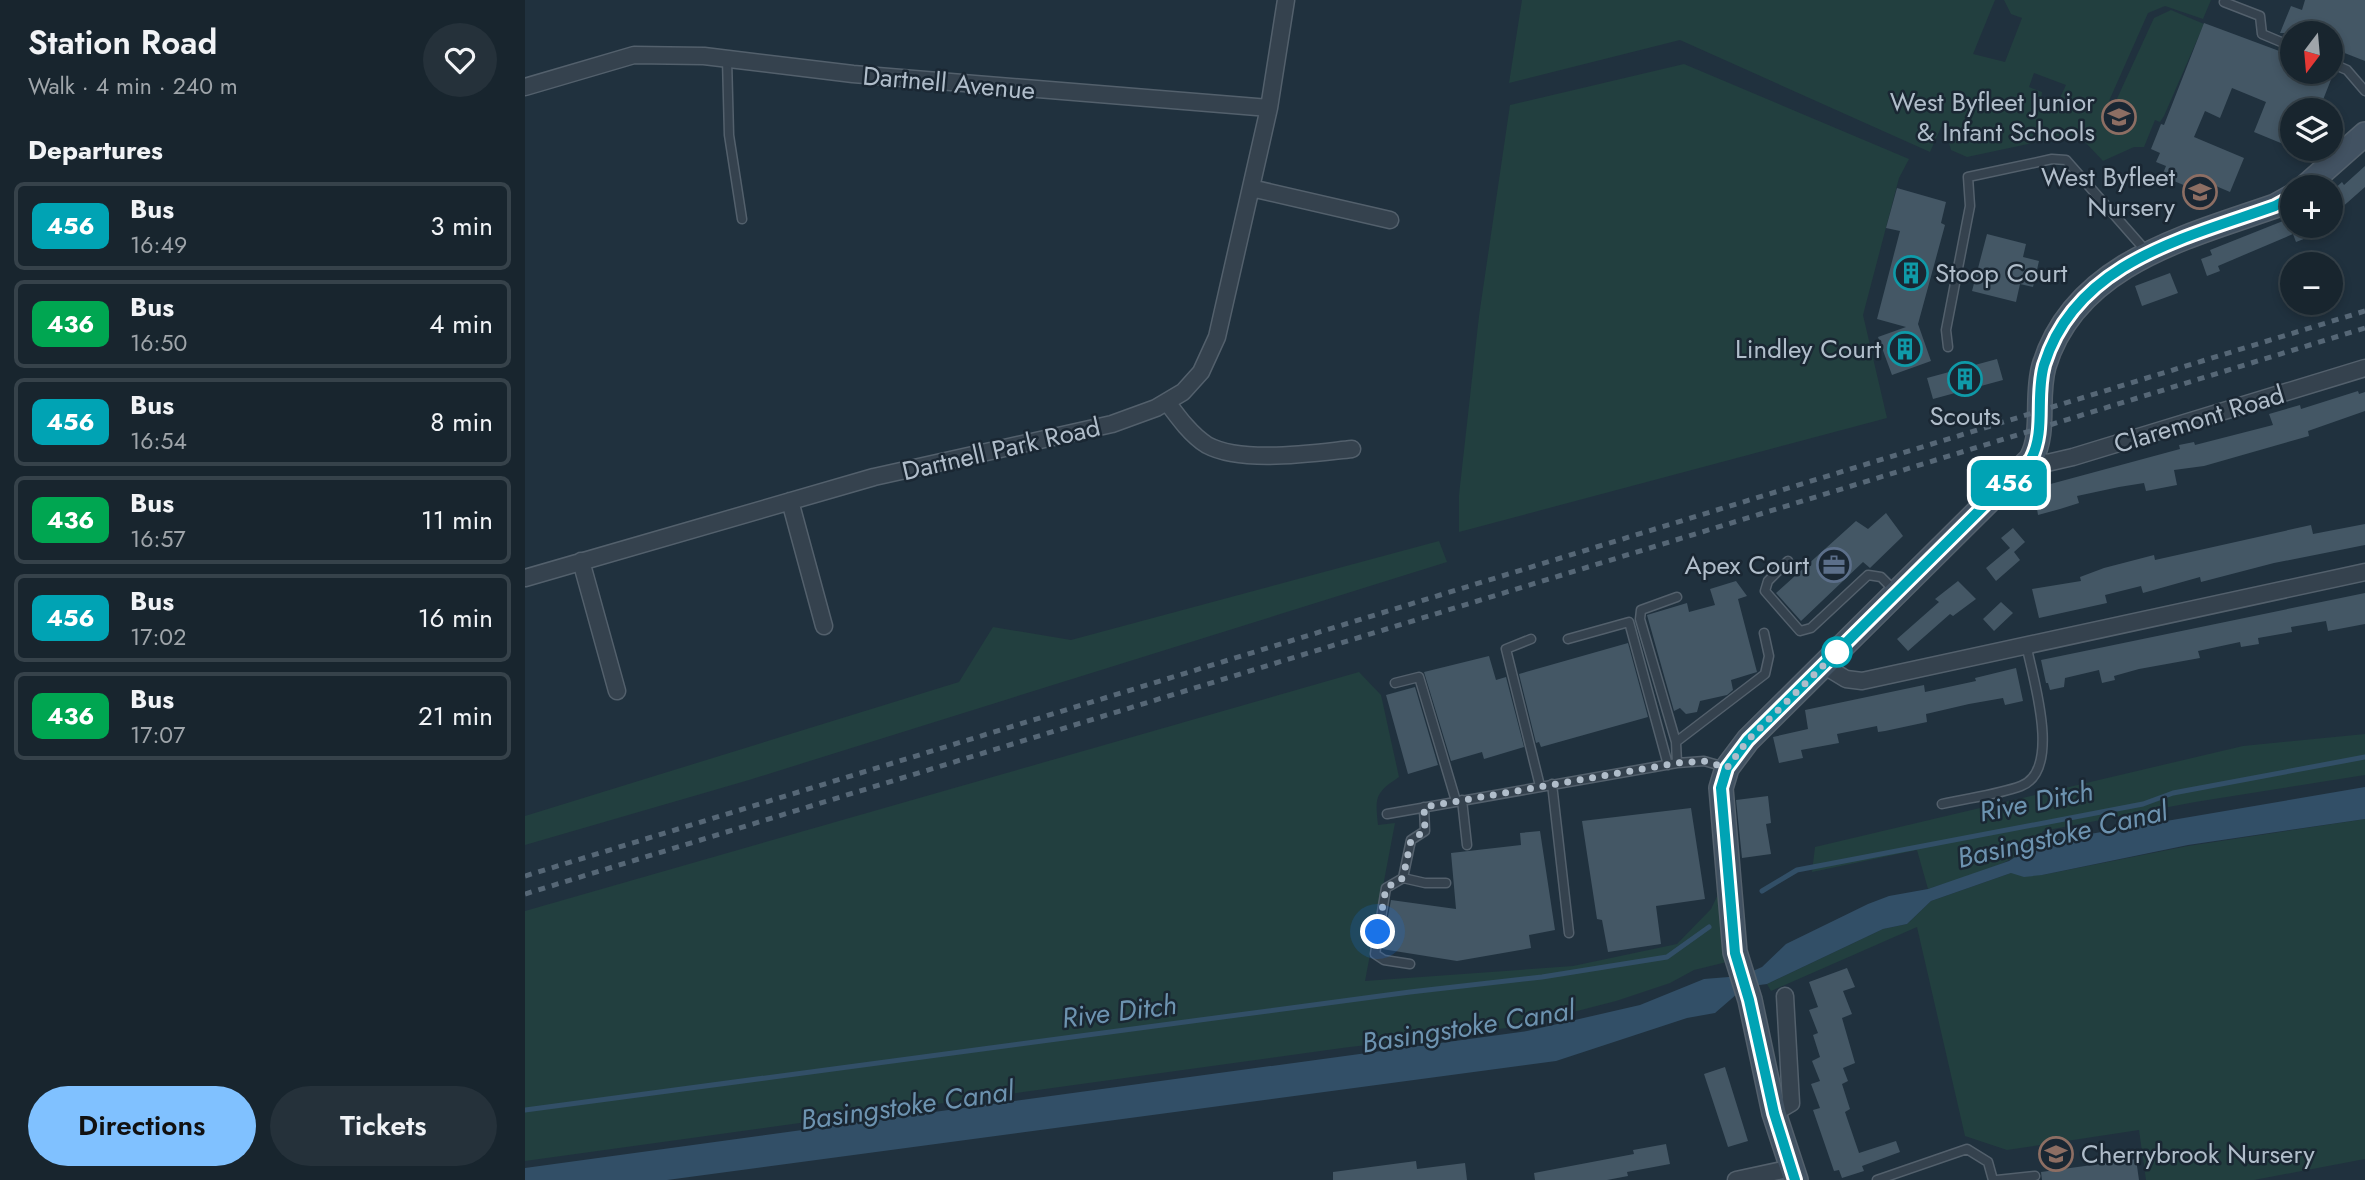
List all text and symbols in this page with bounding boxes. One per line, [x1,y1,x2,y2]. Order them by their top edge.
text: Station Road [28,19,217,66]
north arrow [2280,21,2343,84]
map controls [2280,21,2343,315]
button: heart [423,23,497,97]
street label: Dartnell Avenue [861,57,1037,109]
text: Walk · 4 min · 240 m [28,69,238,103]
place label: West Byfleet Junior & Infant Schools [1890,83,2095,151]
school or university icon: West Byfleet Junior & Infant Schools [2100,98,2138,136]
button: layers [2280,98,2343,161]
text: Departures [28,131,163,169]
place label: West Byfleet Nursery [2041,158,2176,226]
school or university icon: West Byfleet Nursery [2181,173,2219,211]
button: + [2280,175,2343,238]
text: Bus [130,190,174,228]
text: 3 min [430,207,493,245]
text: 456 [46,208,95,243]
text: 16:49 [130,228,187,262]
button: − [2280,252,2343,315]
building icon: Stoop Court [1892,254,1930,292]
place label: Stoop Court [1935,254,2068,292]
text: Bus [130,288,174,326]
text: 4 min [429,305,493,343]
text: 436 [47,306,94,341]
text: 16:50 [130,326,187,360]
place label: Lindley Court [1735,330,1882,368]
building icon: Lindley Court [1886,330,1924,368]
building icon: Scouts [1946,360,1984,398]
street label: Claremont Road [2109,375,2289,463]
text: Bus [130,386,174,424]
place label: Scouts [1929,397,2001,435]
text: 8 min [430,403,493,441]
text: 456 [46,404,95,439]
street label: Dartnell Park Road [898,408,1104,490]
text: 16:54 [130,424,187,458]
line badge: 456 [1969,460,2049,506]
text: 456 [1985,465,2033,500]
text: Bus [130,484,174,522]
text: 11 min [421,501,493,539]
text: 436 [47,502,94,537]
text: 16:57 [130,522,186,556]
place label: Apex Court [1684,546,1810,584]
office icon: Apex Court [1815,546,1853,584]
text: Bus [130,582,174,620]
text: 16 min [418,599,493,637]
text: 456 [46,600,95,635]
text: 17:02 [130,620,186,654]
unlabelled marker [1822,637,1852,667]
text: Bus [130,680,174,718]
text: 21 min [418,697,493,735]
text: 436 [47,698,94,733]
text: 17:07 [130,718,185,752]
water label: Rive Ditch [1975,770,2097,833]
water label: Basingstoke Canal [1953,790,2173,879]
your location [1360,914,1395,949]
water label: Rive Ditch [1059,984,1179,1039]
water label: Basingstoke Canal [1359,989,1579,1064]
water label: Basingstoke Canal [798,1070,1018,1141]
button: Directions [28,1086,256,1166]
button: Tickets [270,1086,497,1166]
school or university icon: Cherrybrook Nursery [2037,1135,2075,1173]
place label: Cherrybrook Nursery [2081,1135,2315,1173]

